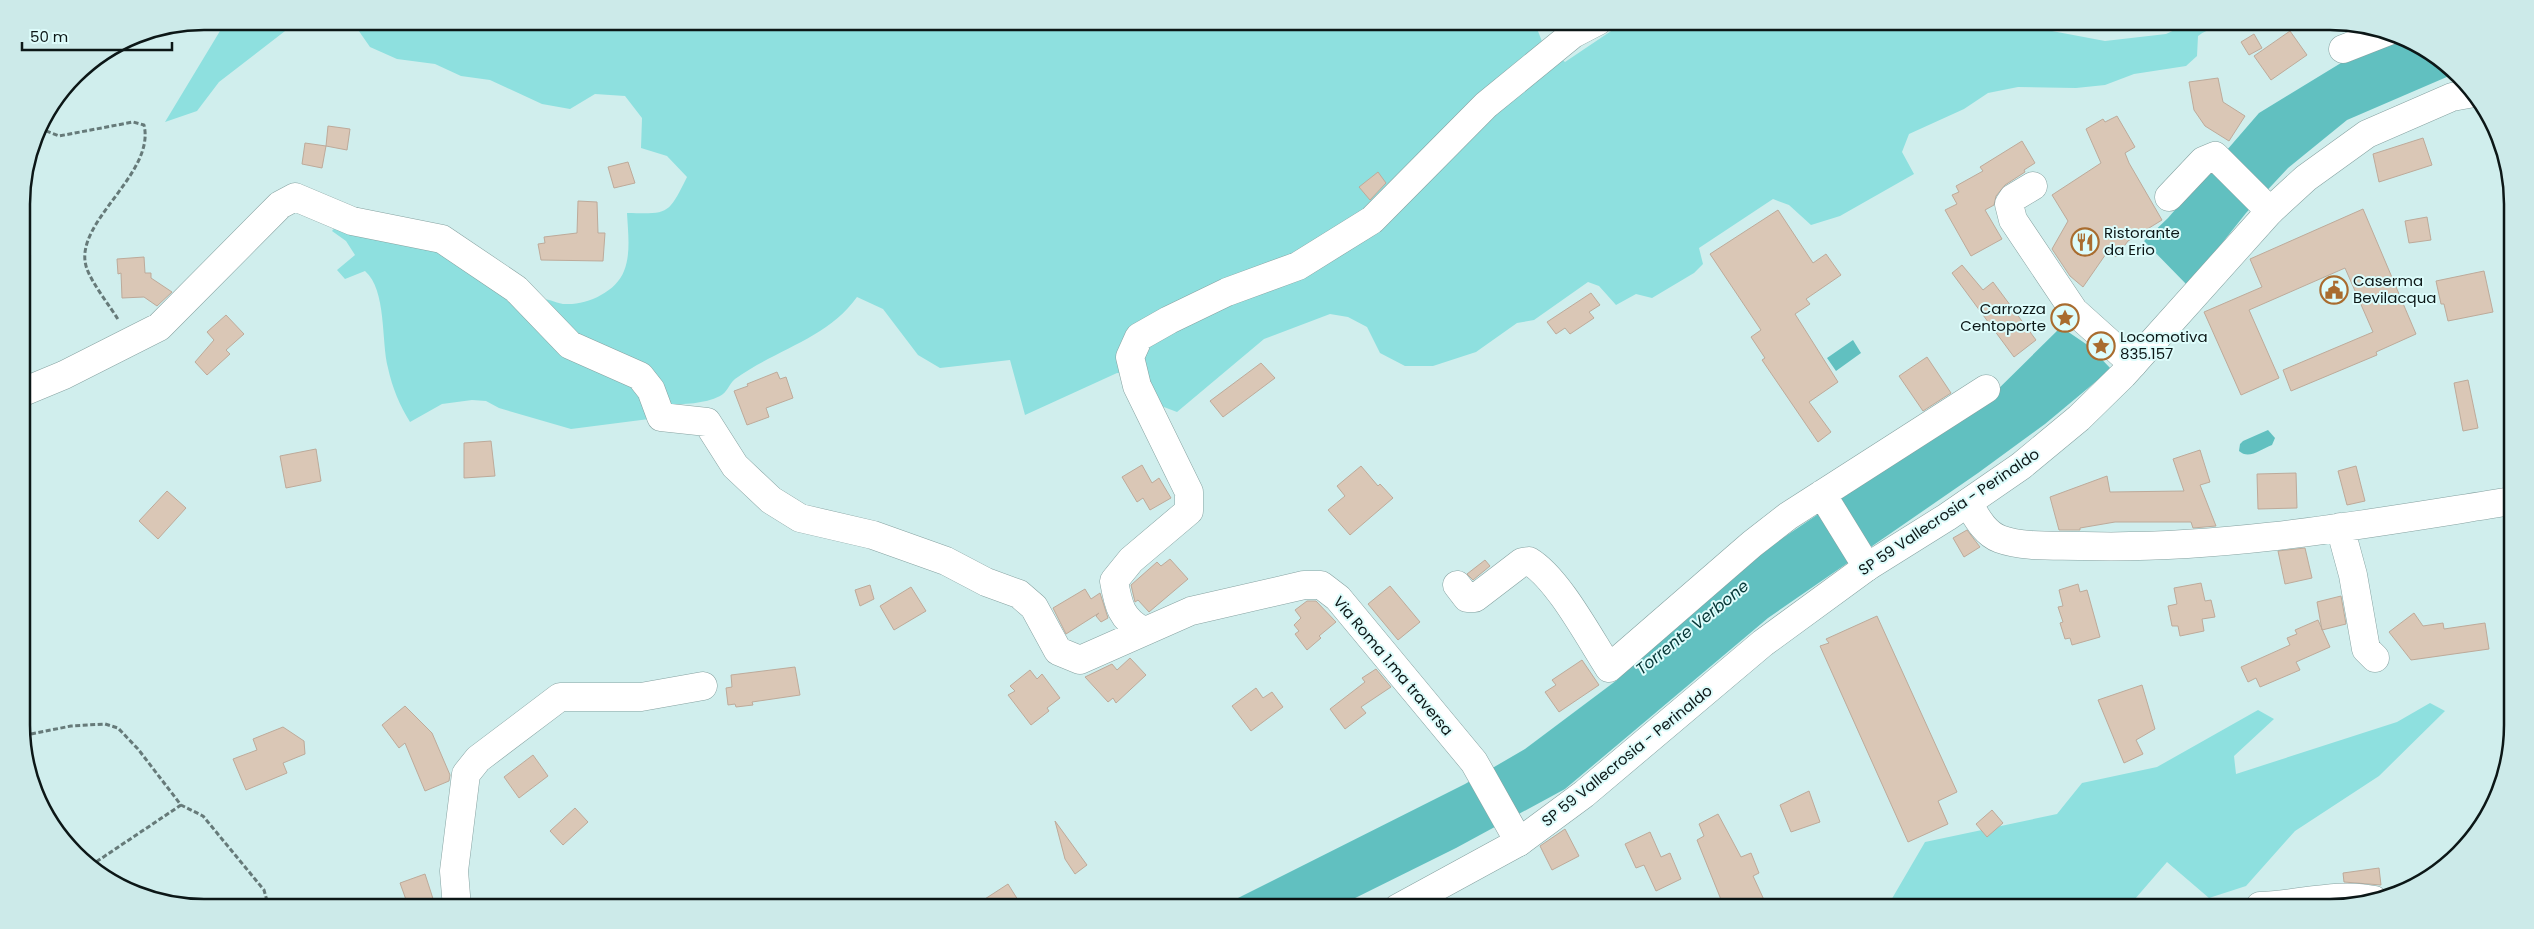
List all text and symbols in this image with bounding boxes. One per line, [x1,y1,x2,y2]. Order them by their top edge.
scale bar [22,20,172,52]
text: 50 m [30,26,68,47]
place label: Ristorante da Erio [2104,222,2180,260]
restaurant icon: Ristorante da Erio [2070,227,2100,257]
place label: Caserma Bevilacqua [2353,270,2436,308]
public building icon: Caserma Bevilacqua [2319,275,2349,305]
place label: Carrozza Centoporte [1960,298,2046,336]
place icon: Carrozza Centoporte [2050,303,2080,333]
place label: Locomotiva 835.157 [2120,326,2208,364]
place icon: Locomotiva 835.157 [2086,331,2116,361]
street label: SP 59 Vallecrosia - Perinaldo [1854,443,2043,580]
water label: Torrente Verbone [1631,575,1754,680]
street label: Via Roma 1.ma traversa [1329,591,1458,740]
street label: SP 59 Vallecrosia - Perinaldo [1537,680,1716,831]

